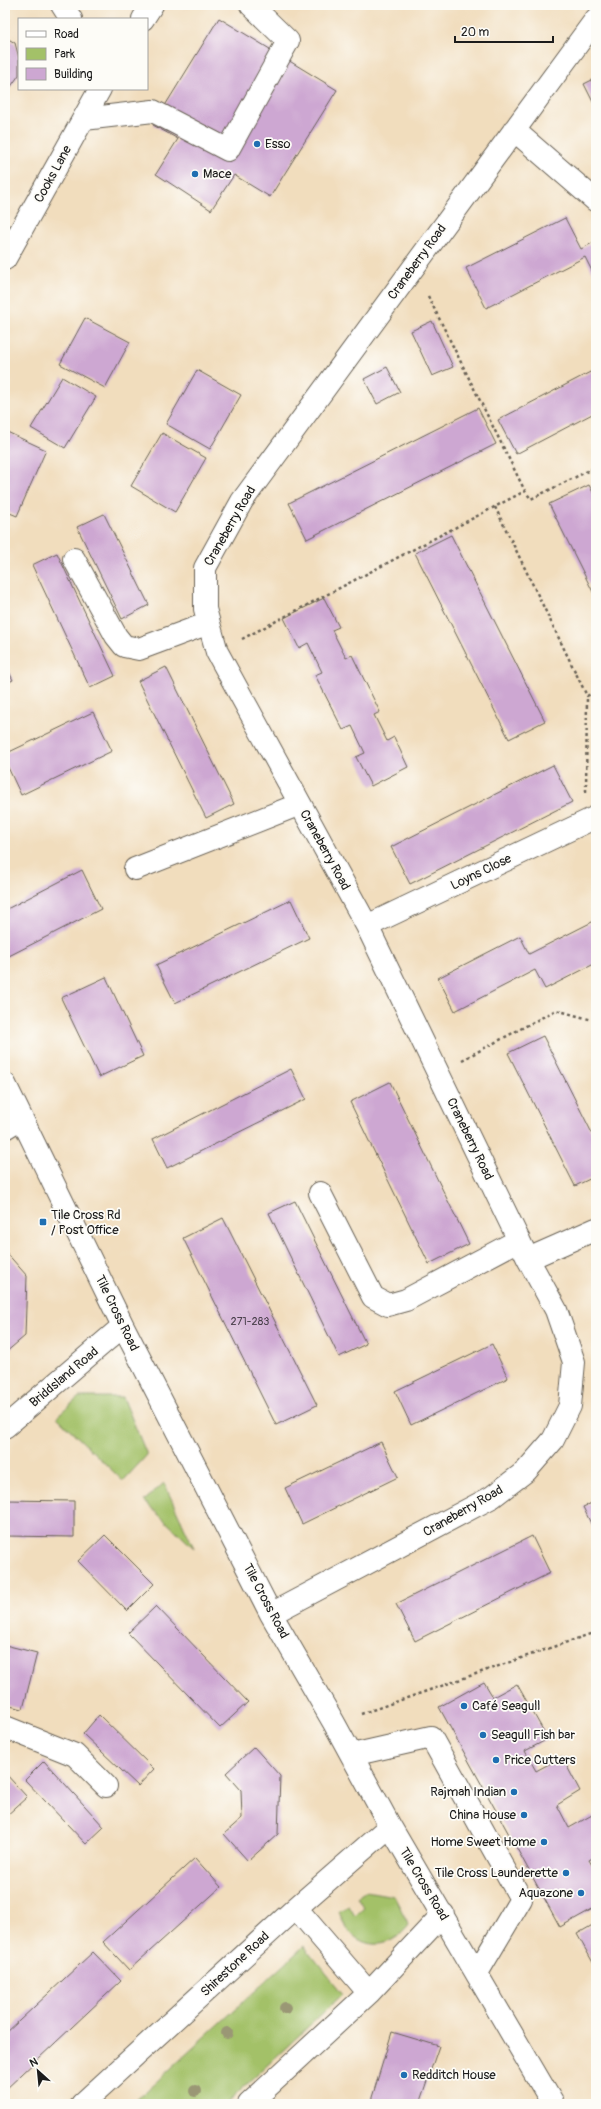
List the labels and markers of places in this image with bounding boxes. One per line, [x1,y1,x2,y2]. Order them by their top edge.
place label: Esso [265,136,290,152]
marker: Esso [252,139,262,149]
place label: Mace [203,166,232,182]
marker: Mace [190,169,200,179]
place label: Tile Cross Rd / Post Office [51,1207,121,1238]
marker: Tile Cross Rd / Post Office [38,1217,48,1227]
place label: Café Seagull [472,1698,540,1714]
marker: Café Seagull [459,1701,469,1711]
place label: Seagull Fish bar [491,1727,575,1743]
marker: Seagull Fish bar [478,1730,488,1740]
place label: Price Cutters [504,1752,576,1768]
marker: Price Cutters [491,1755,501,1765]
place label: Rajmah Indian [430,1784,506,1800]
marker: Rajmah Indian [509,1787,519,1797]
place label: China House [449,1807,517,1823]
marker: China House [519,1810,529,1820]
place label: Home Sweet Home [430,1834,537,1850]
marker: Home Sweet Home [539,1837,549,1847]
place label: Tile Cross Launderette [435,1865,559,1881]
marker: Tile Cross Launderette [561,1868,571,1878]
place label: Aquazone [519,1885,574,1901]
marker: Aquazone [576,1888,586,1898]
place label: Redditch House [412,2067,496,2083]
marker: Redditch House [399,2070,409,2080]

